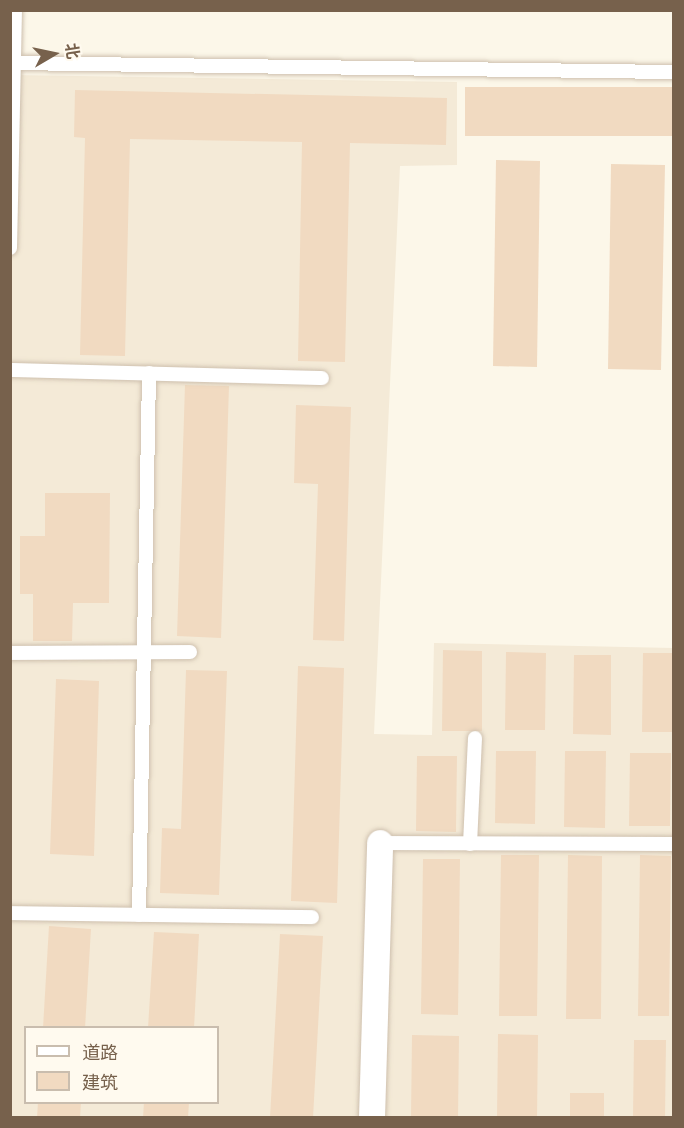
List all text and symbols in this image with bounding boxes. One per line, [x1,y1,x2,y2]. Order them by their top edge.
north arrow [24,24,84,84]
text: 北 [62,42,83,60]
legend [24,1026,219,1104]
text: 道路 [82,1042,118,1063]
text: 建筑 [82,1072,118,1093]

